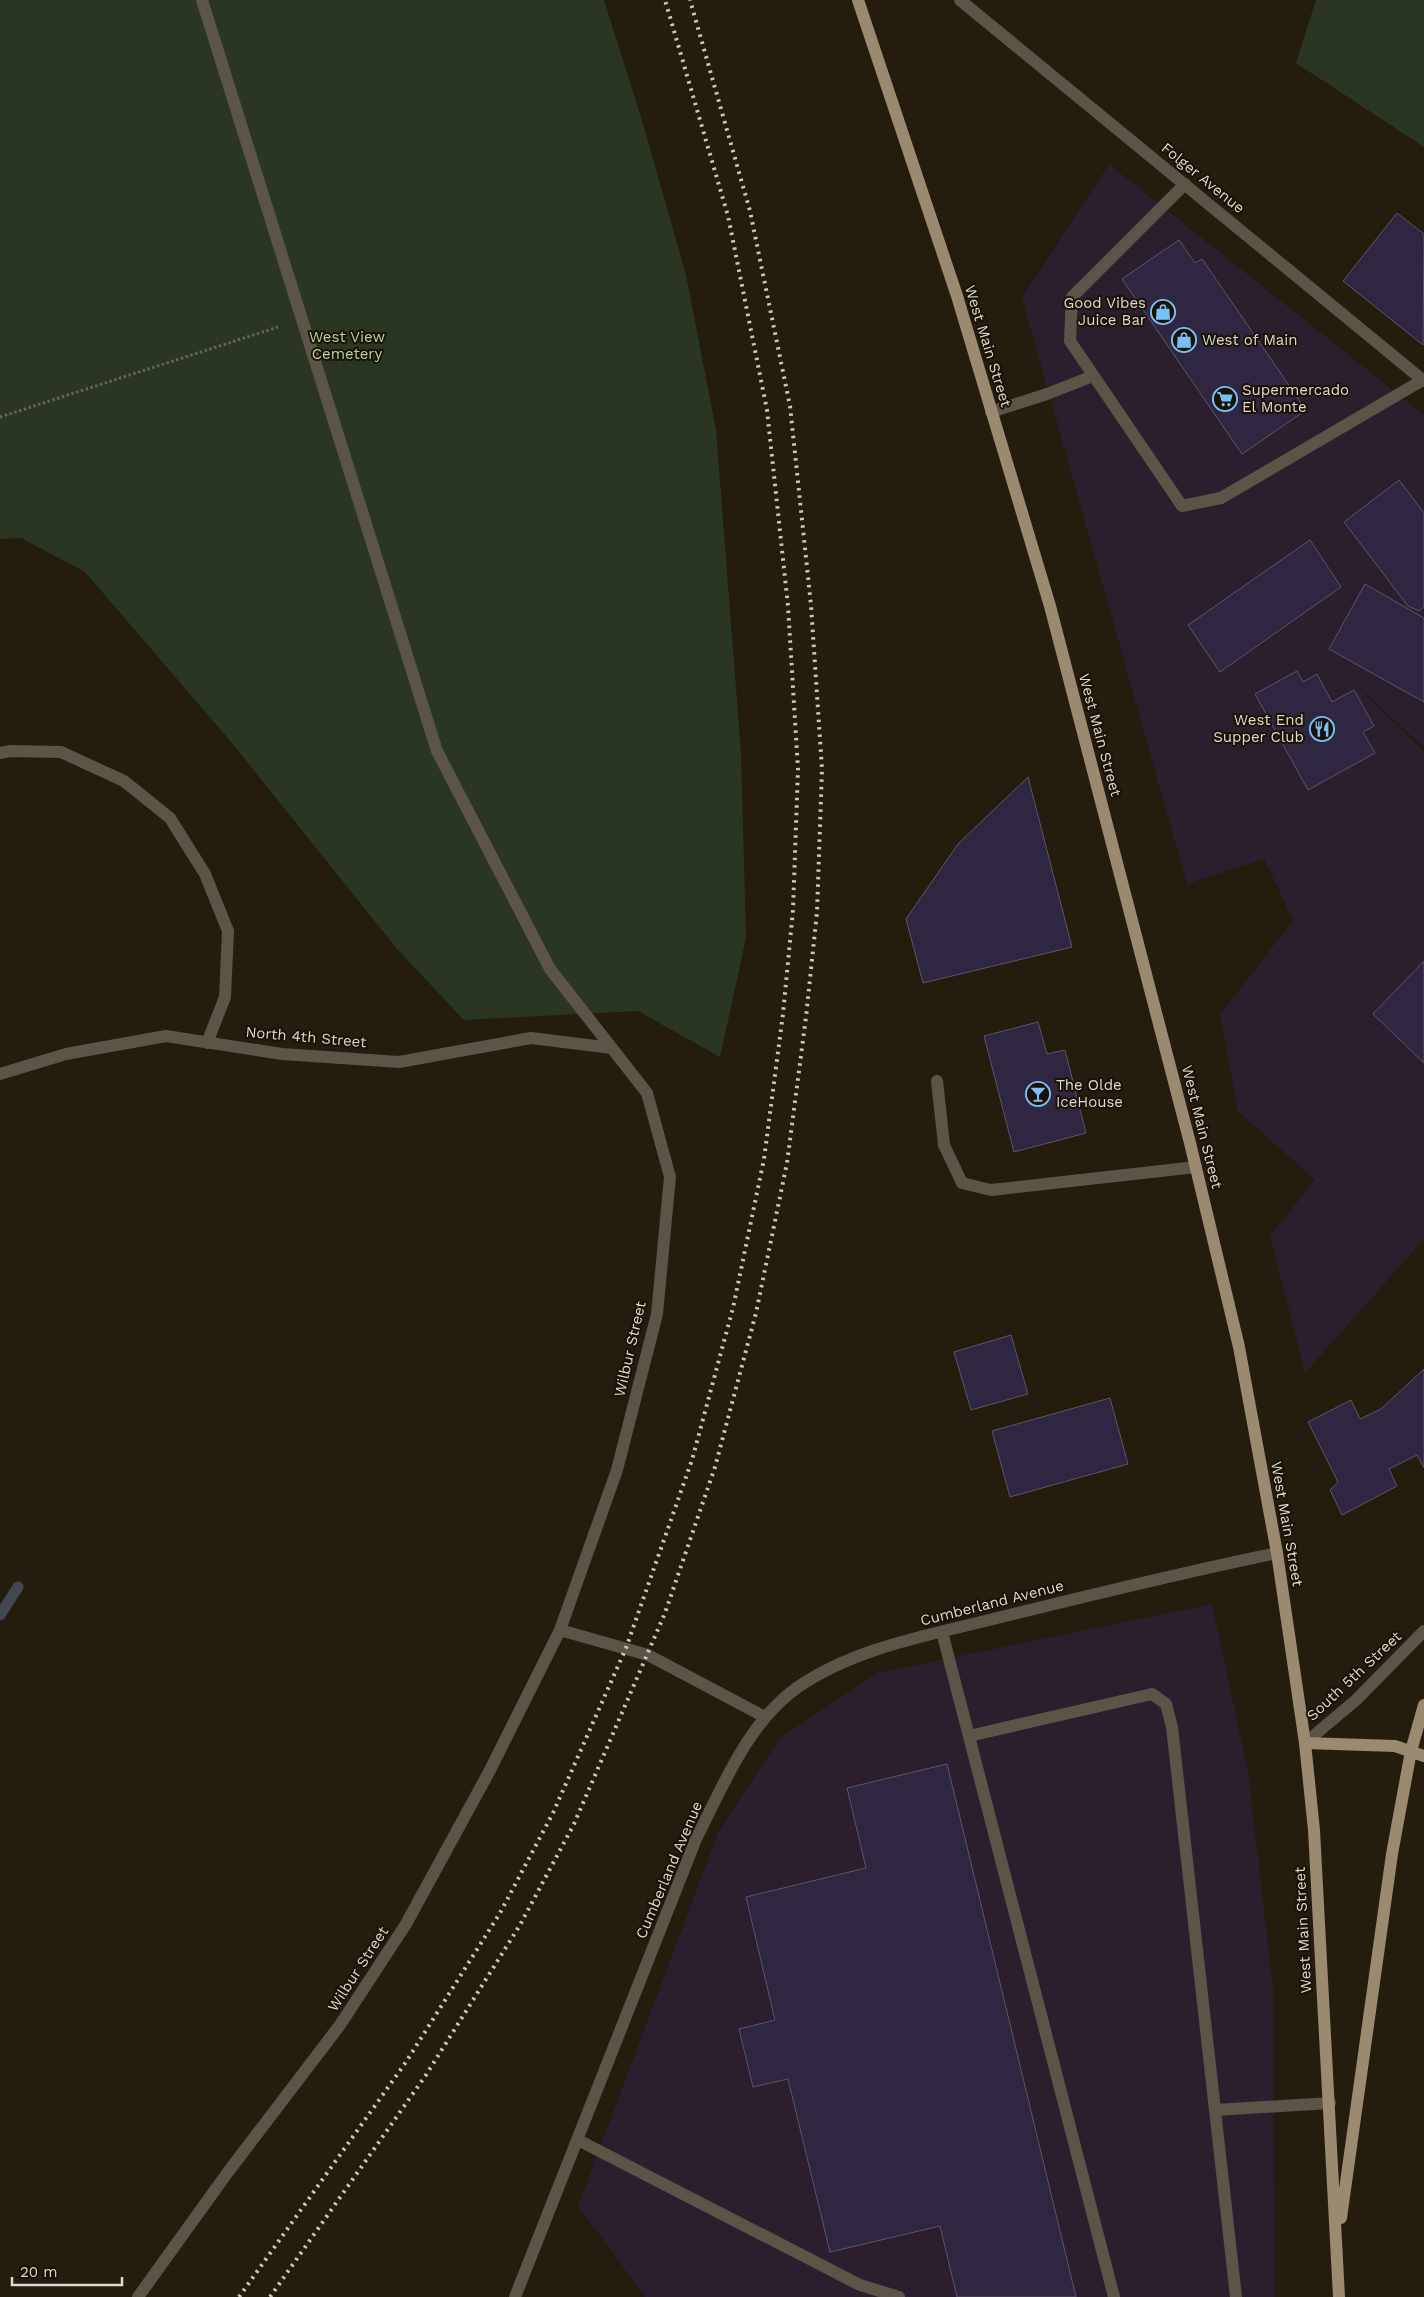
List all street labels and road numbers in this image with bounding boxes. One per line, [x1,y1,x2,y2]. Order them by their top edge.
street label: Folger Avenue [1158,139,1248,217]
street label: West Main Street [961,283,1015,410]
street label: West Main Street [1075,672,1125,799]
street label: North 4th Street [245,1023,368,1051]
street label: West Main Street [1178,1063,1226,1191]
street label: Wilbur Street [610,1299,650,1399]
street label: West Main Street [1267,1460,1307,1589]
street label: Cumberland Avenue [918,1576,1066,1630]
street label: South 5th Street [1303,1627,1406,1725]
street label: Cumberland Avenue [632,1799,706,1941]
street label: West Main Street [1291,1866,1315,1994]
street label: Wilbur Street [324,1923,393,2015]

